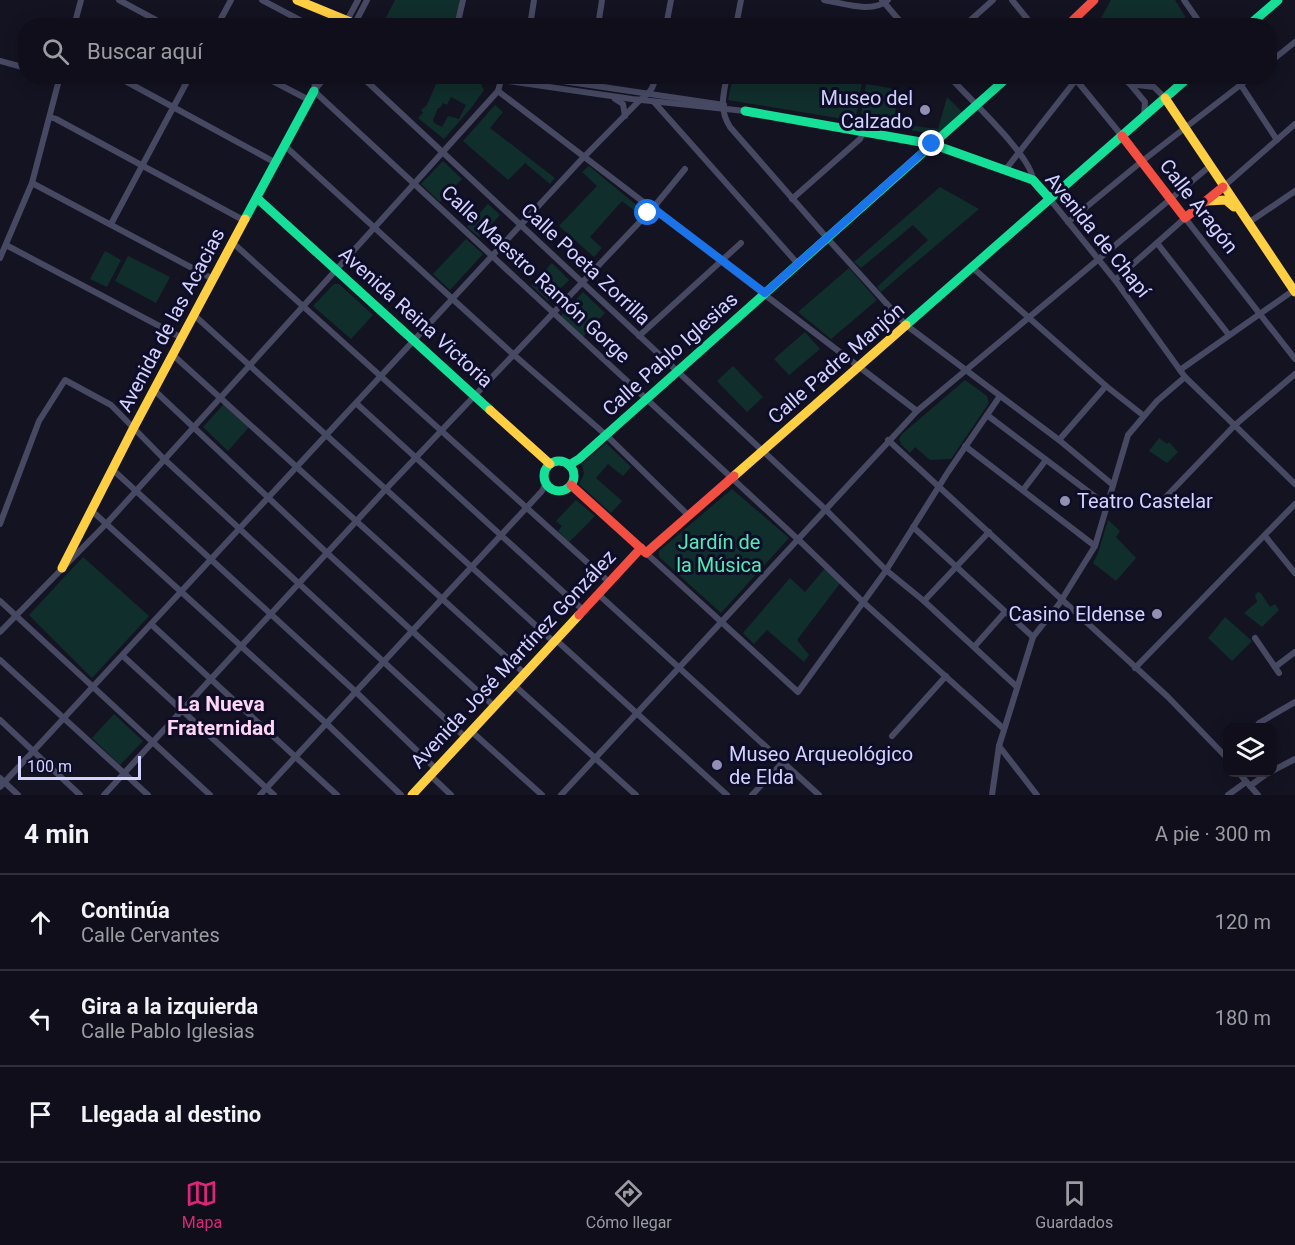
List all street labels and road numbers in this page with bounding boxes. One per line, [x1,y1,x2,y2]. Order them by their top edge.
street label: Calle Aragón [1155,154,1243,258]
street label: Avenida de Chapí [1040,168,1156,303]
street label: Calle Maestro Ramón Gorge [437,180,635,368]
street label: Calle Poeta Zorrilla [516,198,656,330]
street label: Avenida de las Acacias [112,224,230,416]
street label: Avenida Reina Victoria [334,242,498,392]
street label: Calle Pablo Iglesias [597,287,743,421]
street label: Calle Padre Manjón [763,297,909,429]
street label: Avenida José Martínez González [405,545,621,773]

